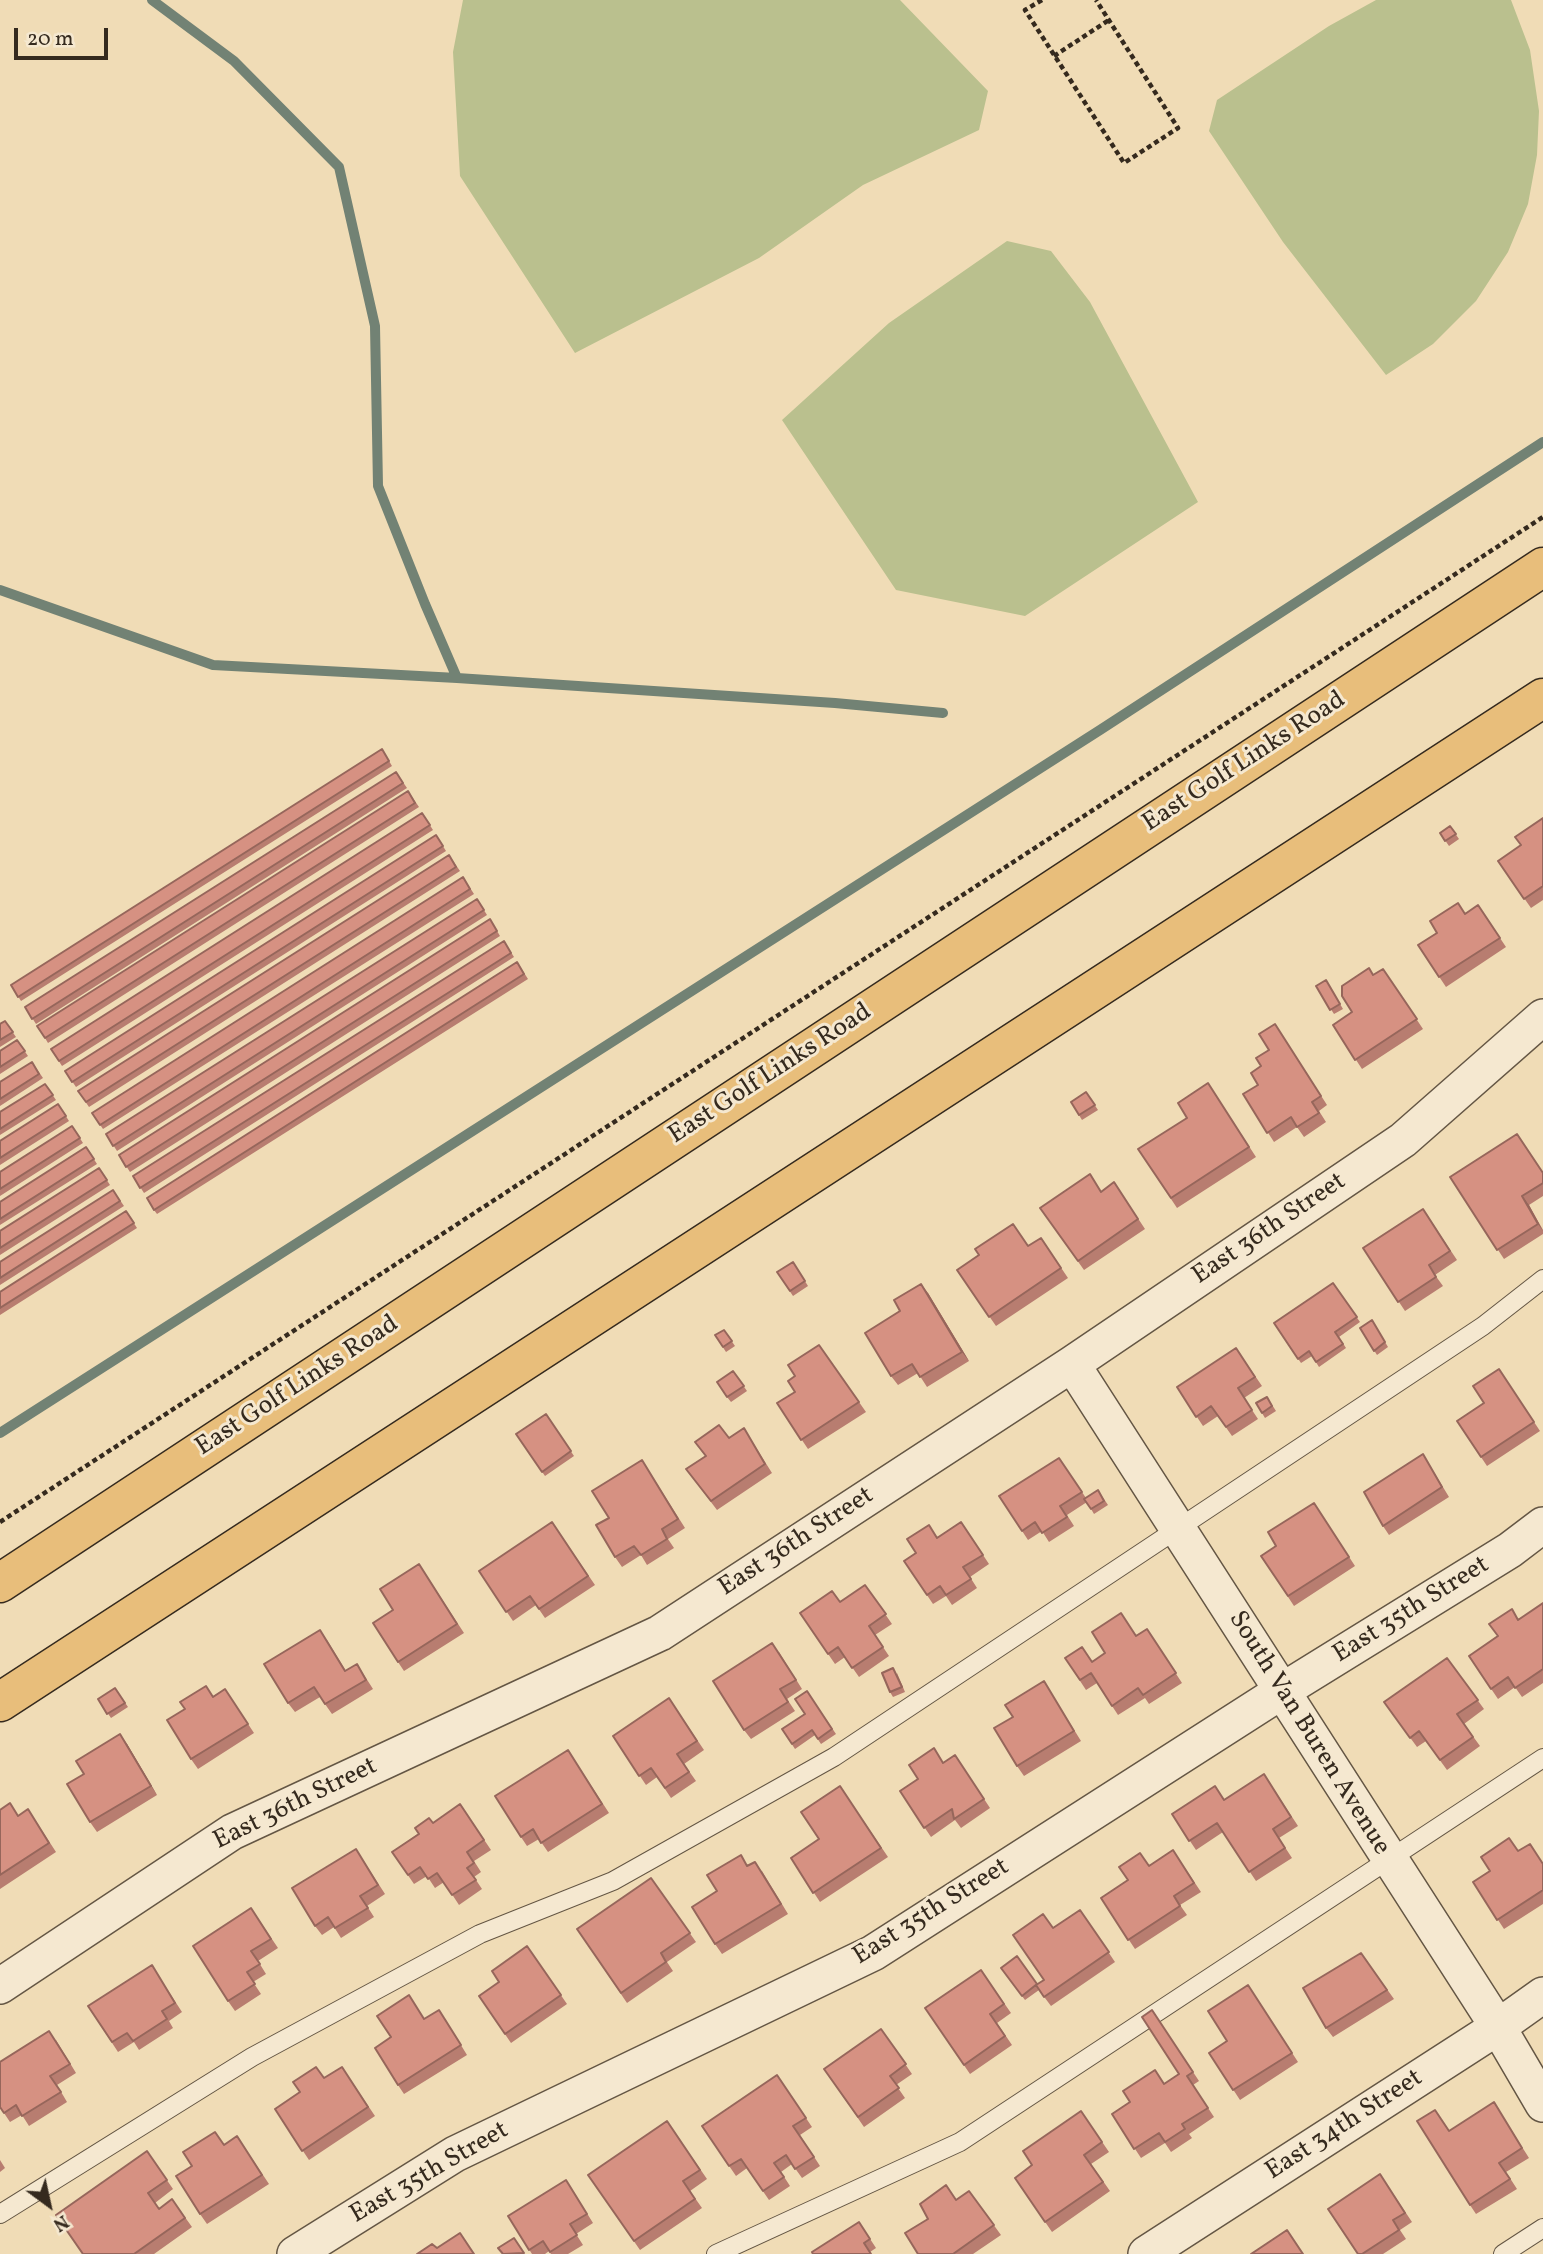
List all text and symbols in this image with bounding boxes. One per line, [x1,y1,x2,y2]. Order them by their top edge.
scale bar [18,14,112,58]
text: 20 m [27,25,73,54]
street label: East Golf Links Road [1138,686,1352,840]
street label: East Golf Links Road [664,998,878,1152]
street label: East 36th Street [1187,1167,1353,1293]
street label: East Golf Links Road [191,1310,405,1464]
street label: East 36th Street [714,1481,880,1605]
street label: East 35th Street [1328,1551,1496,1671]
street label: South Van Buren Avenue [1220,1606,1396,1862]
street label: East 36th Street [209,1752,383,1858]
street label: East 35th Street [848,1853,1016,1973]
street label: East 34th Street [1261,2064,1429,2188]
street label: East 35th Street [345,2116,515,2232]
north arrow [14,2170,84,2240]
text: N [48,2208,73,2237]

